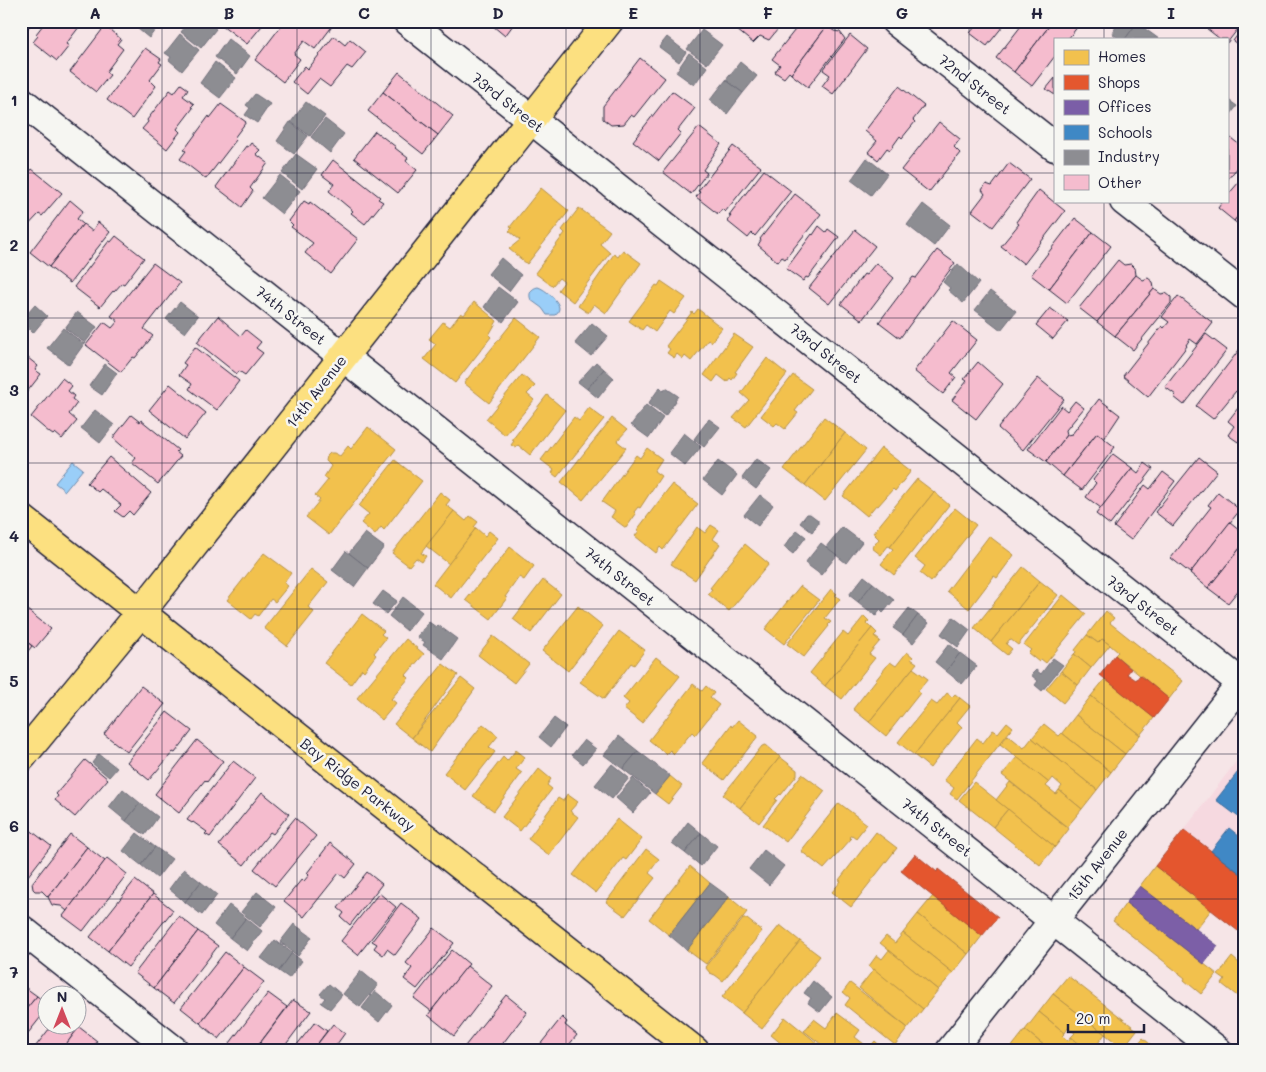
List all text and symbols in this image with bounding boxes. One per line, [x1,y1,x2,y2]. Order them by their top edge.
text: A [89,2,101,23]
text: B [224,2,234,23]
text: C [358,2,370,23]
text: D [492,2,504,23]
text: E [628,2,638,23]
text: F [763,2,773,23]
text: G [896,2,908,23]
text: H [1031,2,1043,23]
text: I [1167,2,1175,23]
legend [1054,38,1228,202]
text: Homes [1098,46,1146,66]
street label: 72nd Street [935,49,1015,119]
street label: 73rd Street [468,67,548,137]
text: Shops [1098,72,1140,92]
text: 1 [10,89,18,110]
text: Offices [1098,96,1152,116]
text: Schools [1098,122,1153,142]
text: Industry [1098,146,1160,166]
text: Other [1098,172,1142,192]
text: 2 [10,234,19,255]
street label: 74th Street [251,281,331,349]
street label: 73rd Street [786,318,866,388]
street label: 14th Avenue [281,350,351,432]
text: 3 [9,379,19,400]
text: 4 [9,525,19,546]
street label: 74th Street [580,542,660,610]
street label: 73rd Street [1103,570,1183,640]
text: 5 [9,670,19,691]
street label: Bay Ridge Parkway [296,733,420,835]
street label: 74th Street [897,793,977,861]
text: 6 [9,815,19,836]
street label: 15th Avenue [1062,823,1132,905]
text: 7 [10,961,19,982]
north arrow [38,984,88,1034]
text: N [57,987,67,1006]
scale bar [1068,1002,1145,1034]
text: 20 m [1076,1008,1110,1028]

